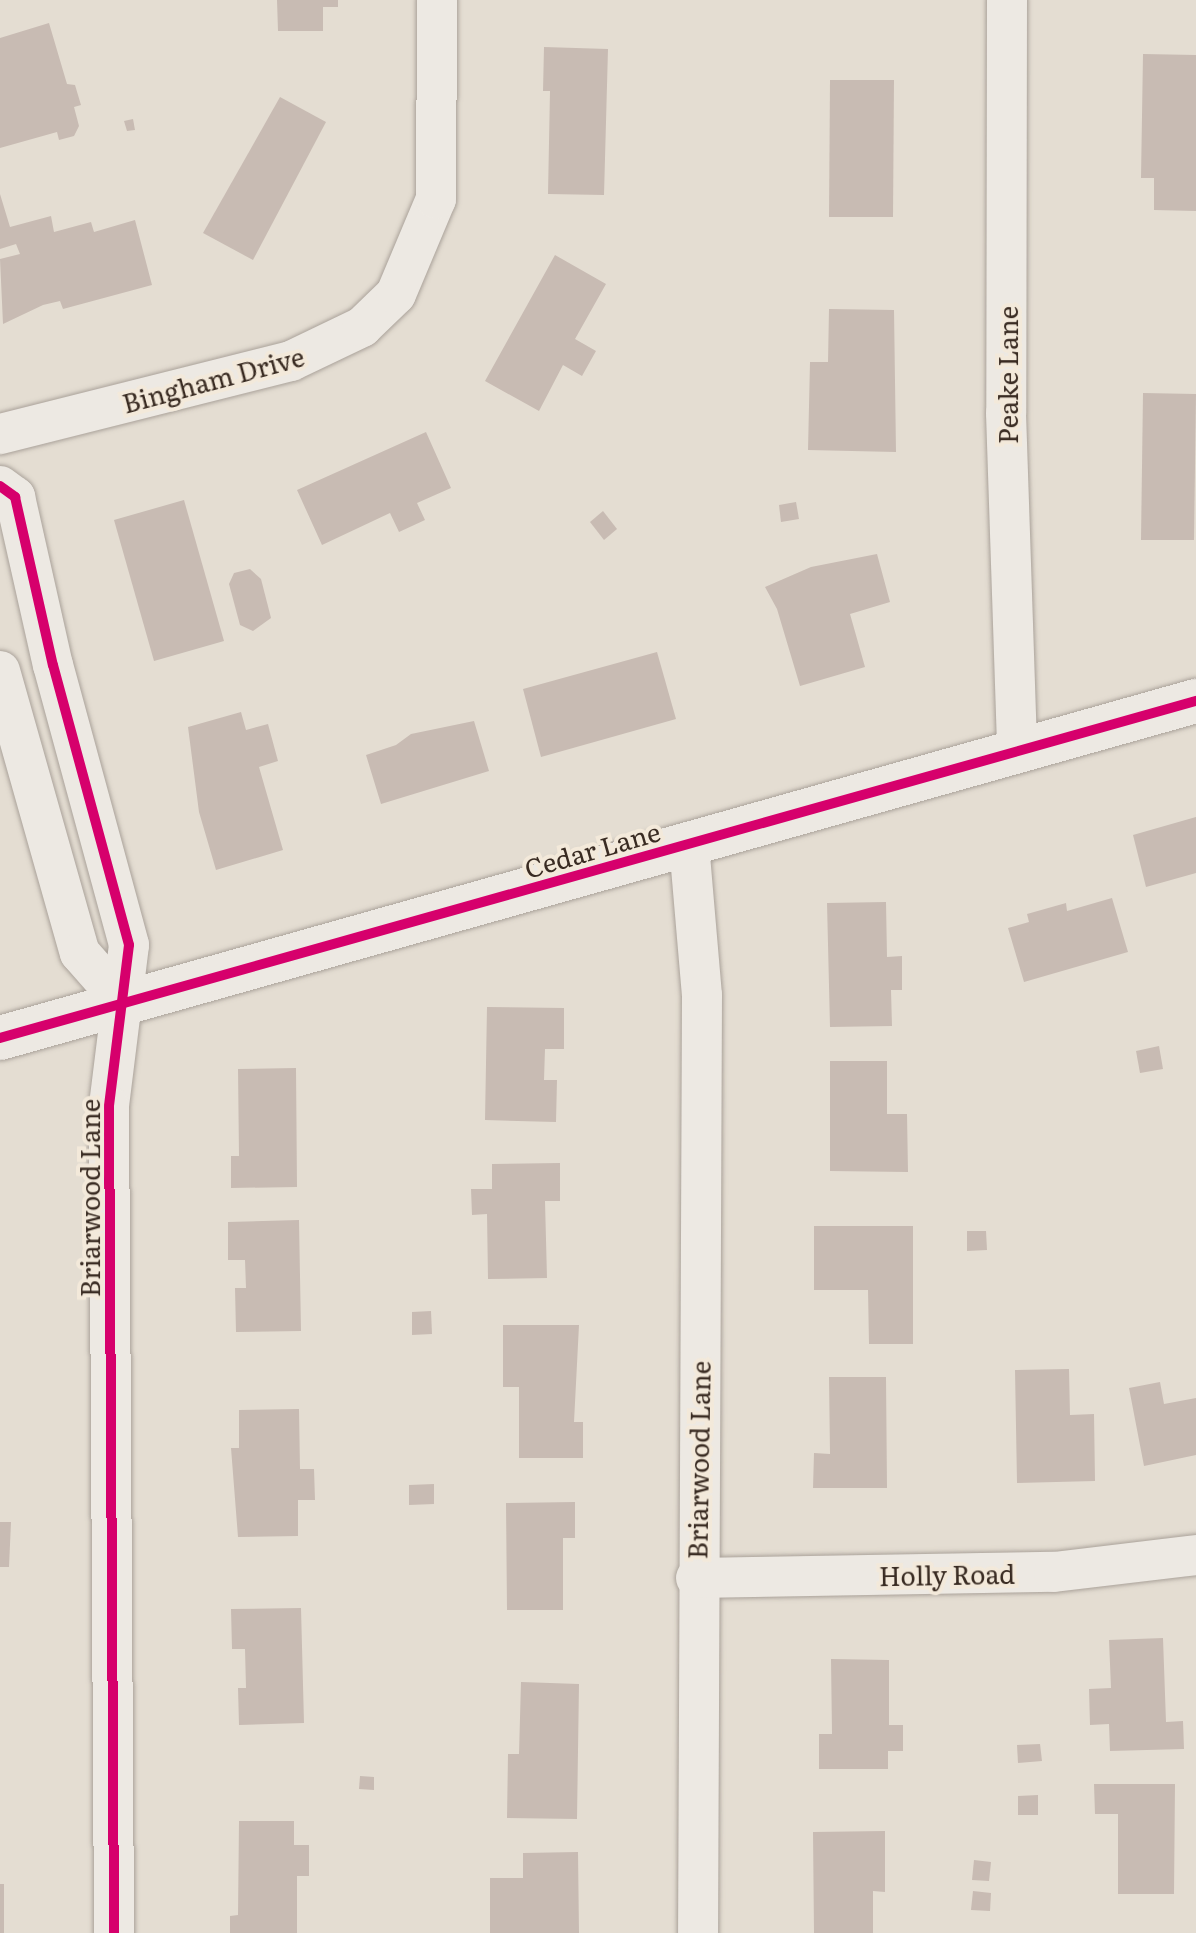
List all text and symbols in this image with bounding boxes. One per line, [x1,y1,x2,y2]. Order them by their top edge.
street label: Peake Lane [991,306,1023,444]
street label: Bingham Drive [119,340,307,418]
street label: Cedar Lane [521,815,663,883]
street label: Briarwood Lane [73,1099,105,1297]
street label: Briarwood Lane [681,1360,715,1560]
street label: Holly Road [879,1557,1015,1591]

